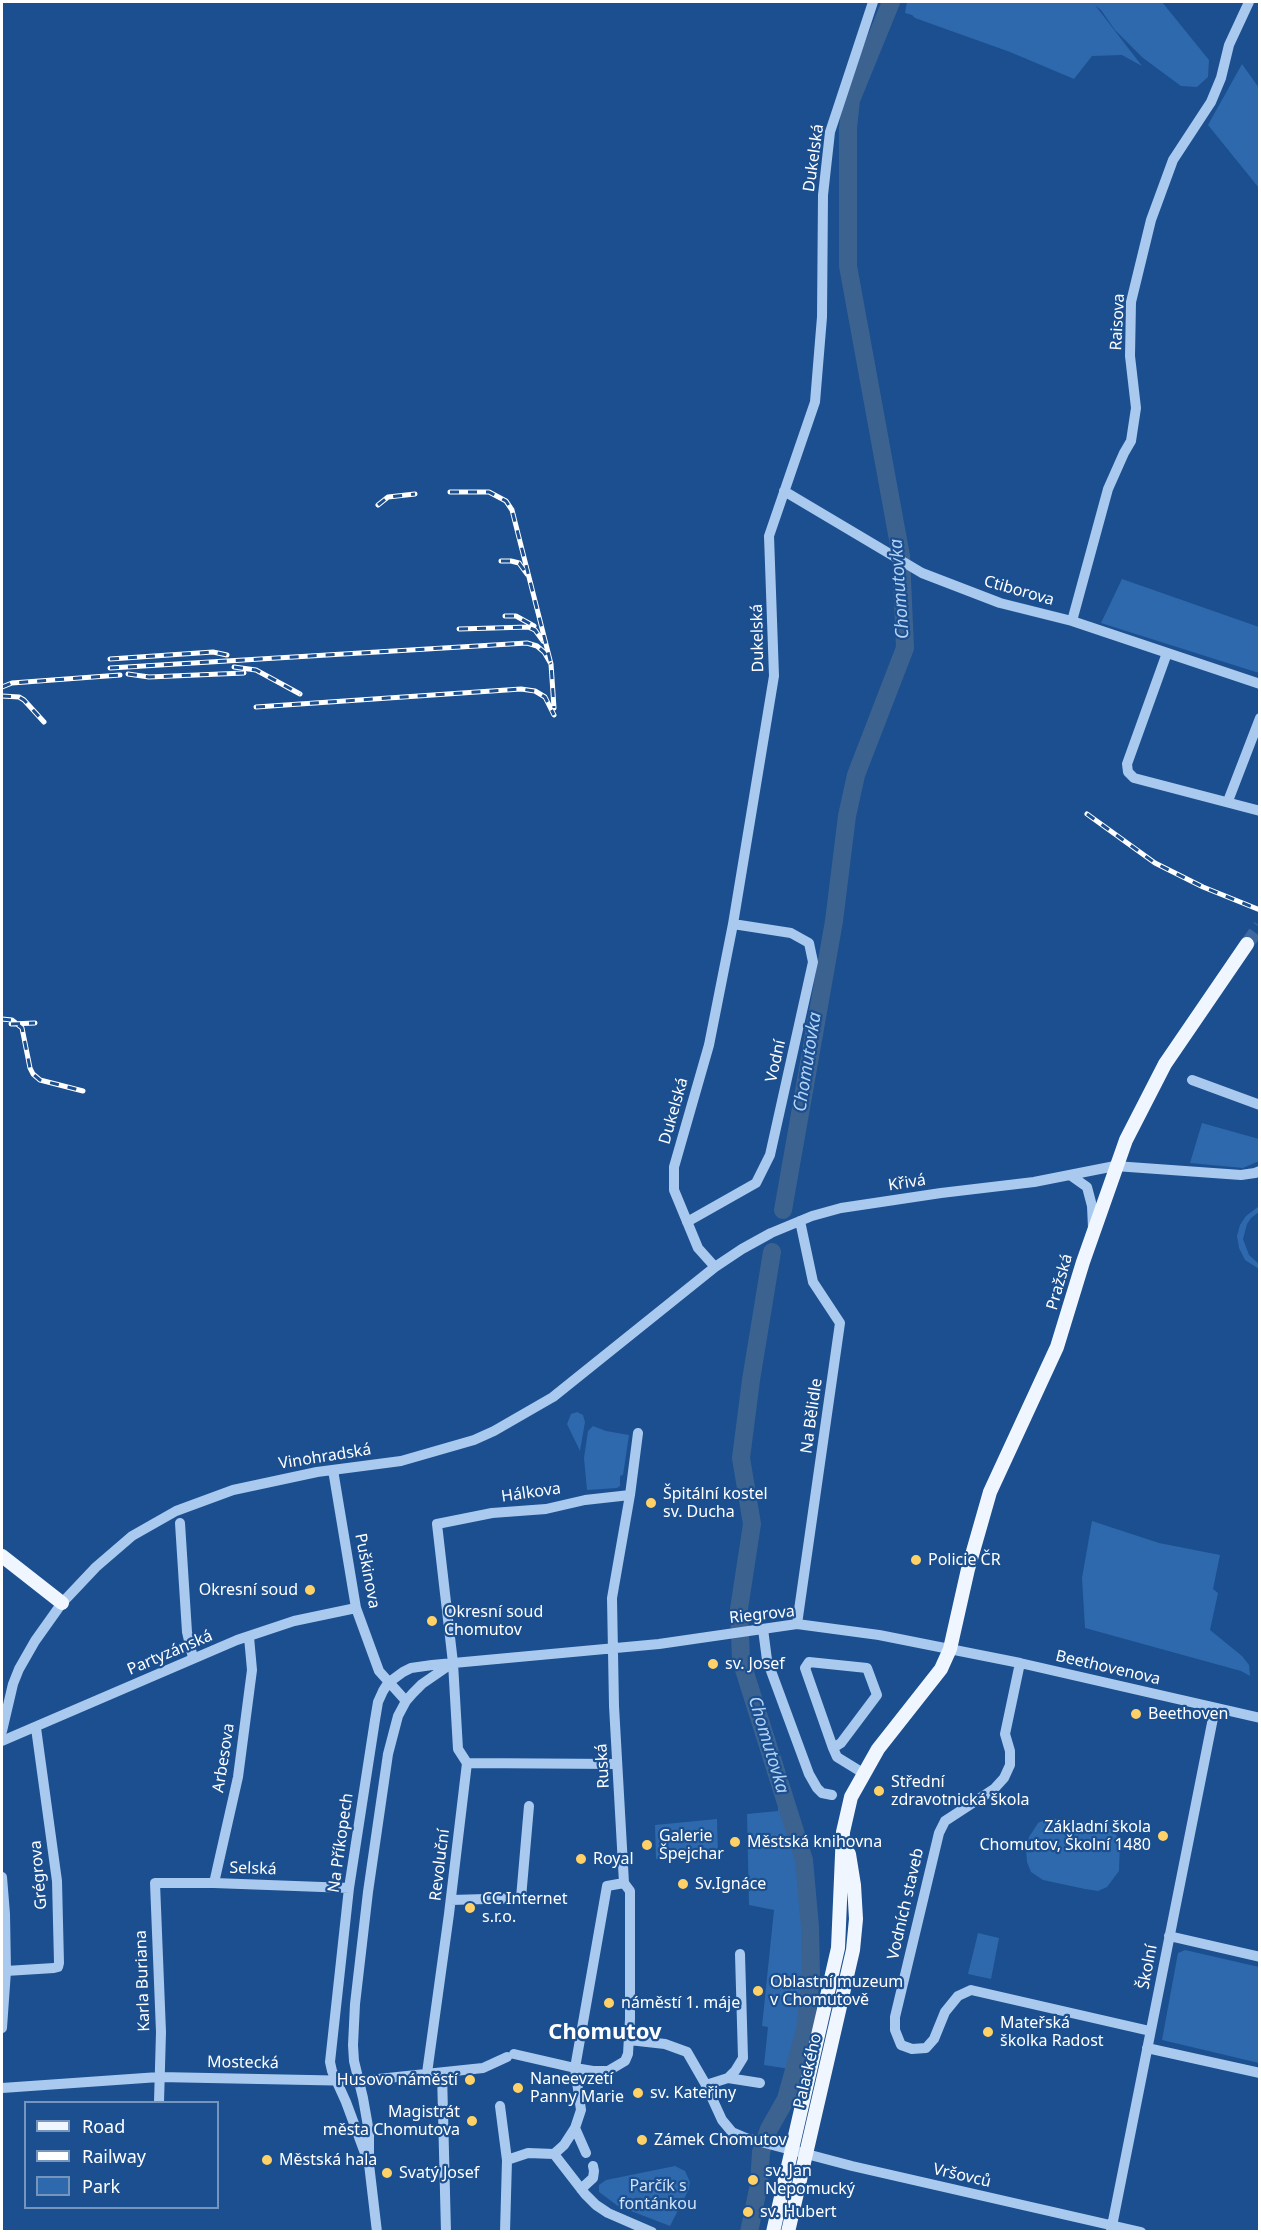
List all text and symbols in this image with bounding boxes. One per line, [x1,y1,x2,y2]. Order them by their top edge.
street label: Dukelská [800,123,828,193]
street label: Raisova [1107,293,1129,351]
water label: Chomutovka [886,538,914,640]
street label: Ctiborova [982,572,1056,610]
street label: Dukelská [748,604,768,672]
water label: Chomutovka [789,1011,827,1113]
street label: Vodní [762,1038,790,1084]
street label: Dukelská [655,1075,693,1147]
street label: Křivá [887,1171,927,1195]
street label: Pražská [1043,1252,1077,1312]
street label: Na Bělidle [797,1377,827,1455]
street label: Vinohradská [277,1440,373,1474]
street label: Hálkova [500,1479,562,1507]
place label: Špitální kostel sv. Ducha [663,1484,768,1522]
marker: Špitální kostel sv. Ducha [644,1496,658,1510]
street label: Puškinova [350,1532,384,1610]
place label: Policie ČR [928,1550,1001,1570]
marker: Policie ČR [909,1553,923,1567]
place label: Okresní soud [199,1580,298,1600]
marker: Okresní soud [303,1583,317,1597]
place label: Okresní soud Chomutov [444,1602,543,1640]
street label: Riegrova [728,1602,796,1628]
marker: Okresní soud Chomutov [425,1614,439,1628]
street label: Partyzánská [124,1626,216,1680]
street label: Beethovenova [1054,1647,1162,1689]
place label: sv. Josef [725,1654,785,1674]
marker: sv. Josef [706,1657,720,1671]
water label: Chomutovka [743,1694,793,1796]
place label: Beethoven [1148,1704,1229,1724]
marker: Beethoven [1129,1707,1143,1721]
street label: Arbesova [209,1722,239,1794]
street label: Ruská [592,1743,614,1789]
place label: Střední zdravotnická škola [891,1772,1030,1810]
marker: Střední zdravotnická škola [872,1784,886,1798]
street label: Na Příkopech [325,1792,357,1894]
place label: Základní škola Chomutov, Školní 1480 [979,1817,1151,1855]
place label: Galerie Špejchar [659,1826,724,1864]
street label: Revoluční [426,1828,454,1902]
marker: Základní škola Chomutov, Školní 1480 [1156,1829,1170,1843]
place label: Městská knihovna [747,1832,882,1852]
marker: Městská knihovna [728,1835,742,1849]
marker: Galerie Špejchar [640,1838,654,1852]
street label: Grégrova [26,1840,52,1910]
street label: Vodních staveb [884,1846,928,1962]
place label: Royal [593,1849,634,1869]
marker: Royal [574,1852,588,1866]
street label: Selská [229,1859,277,1879]
place label: Sv.Ignáce [695,1874,766,1894]
marker: Sv.Ignáce [676,1877,690,1891]
place label: CC Internet s.r.o. [482,1889,567,1927]
marker: CC Internet s.r.o. [463,1901,477,1915]
street label: Karla Buriana [132,1930,154,2032]
street label: Školní [1134,1943,1162,1991]
place label: Oblastní muzeum v Chomutově [770,1972,903,2010]
marker: Oblastní muzeum v Chomutově [751,1984,765,1998]
place label: náměstí 1. máje [621,1993,740,2013]
marker: náměstí 1. máje [602,1996,616,2010]
place label: Mateřská školka Radost [1000,2013,1104,2051]
district label: Chomutov [548,2020,662,2046]
marker: Mateřská školka Radost [981,2025,995,2039]
street label: Palackého [790,2032,826,2110]
street label: Mostecká [207,2053,279,2073]
place label: Naneevzetí Panny Marie [530,2069,624,2107]
place label: Husovo náměstí [337,2070,458,2090]
marker: Husovo náměstí [463,2073,477,2087]
marker: Naneevzetí Panny Marie [511,2081,525,2095]
place label: sv. Kateřiny [650,2083,736,2103]
marker: sv. Kateřiny [631,2086,645,2100]
legend [24,2101,219,2209]
place label: Magistrát města Chomutova [323,2102,460,2140]
text: Road [82,2114,125,2138]
marker: Magistrát města Chomutova [465,2114,479,2128]
place label: Zámek Chomutov [654,2130,787,2150]
marker: Zámek Chomutov [635,2133,649,2147]
text: Railway [82,2144,146,2168]
place label: Městská hala [279,2150,377,2170]
marker: Městská hala [260,2153,274,2167]
street label: Vršovců [931,2160,993,2192]
place label: sv. Jan Nepomucký [765,2161,855,2199]
place label: Svatý Josef [399,2163,479,2183]
marker: Svatý Josef [380,2166,394,2180]
marker: sv. Jan Nepomucký [746,2173,760,2187]
text: Park [82,2174,120,2198]
park label: Parčík s fontánkou [619,2176,697,2214]
place label: sv. Hubert [760,2202,837,2222]
marker: sv. Hubert [741,2205,755,2219]

